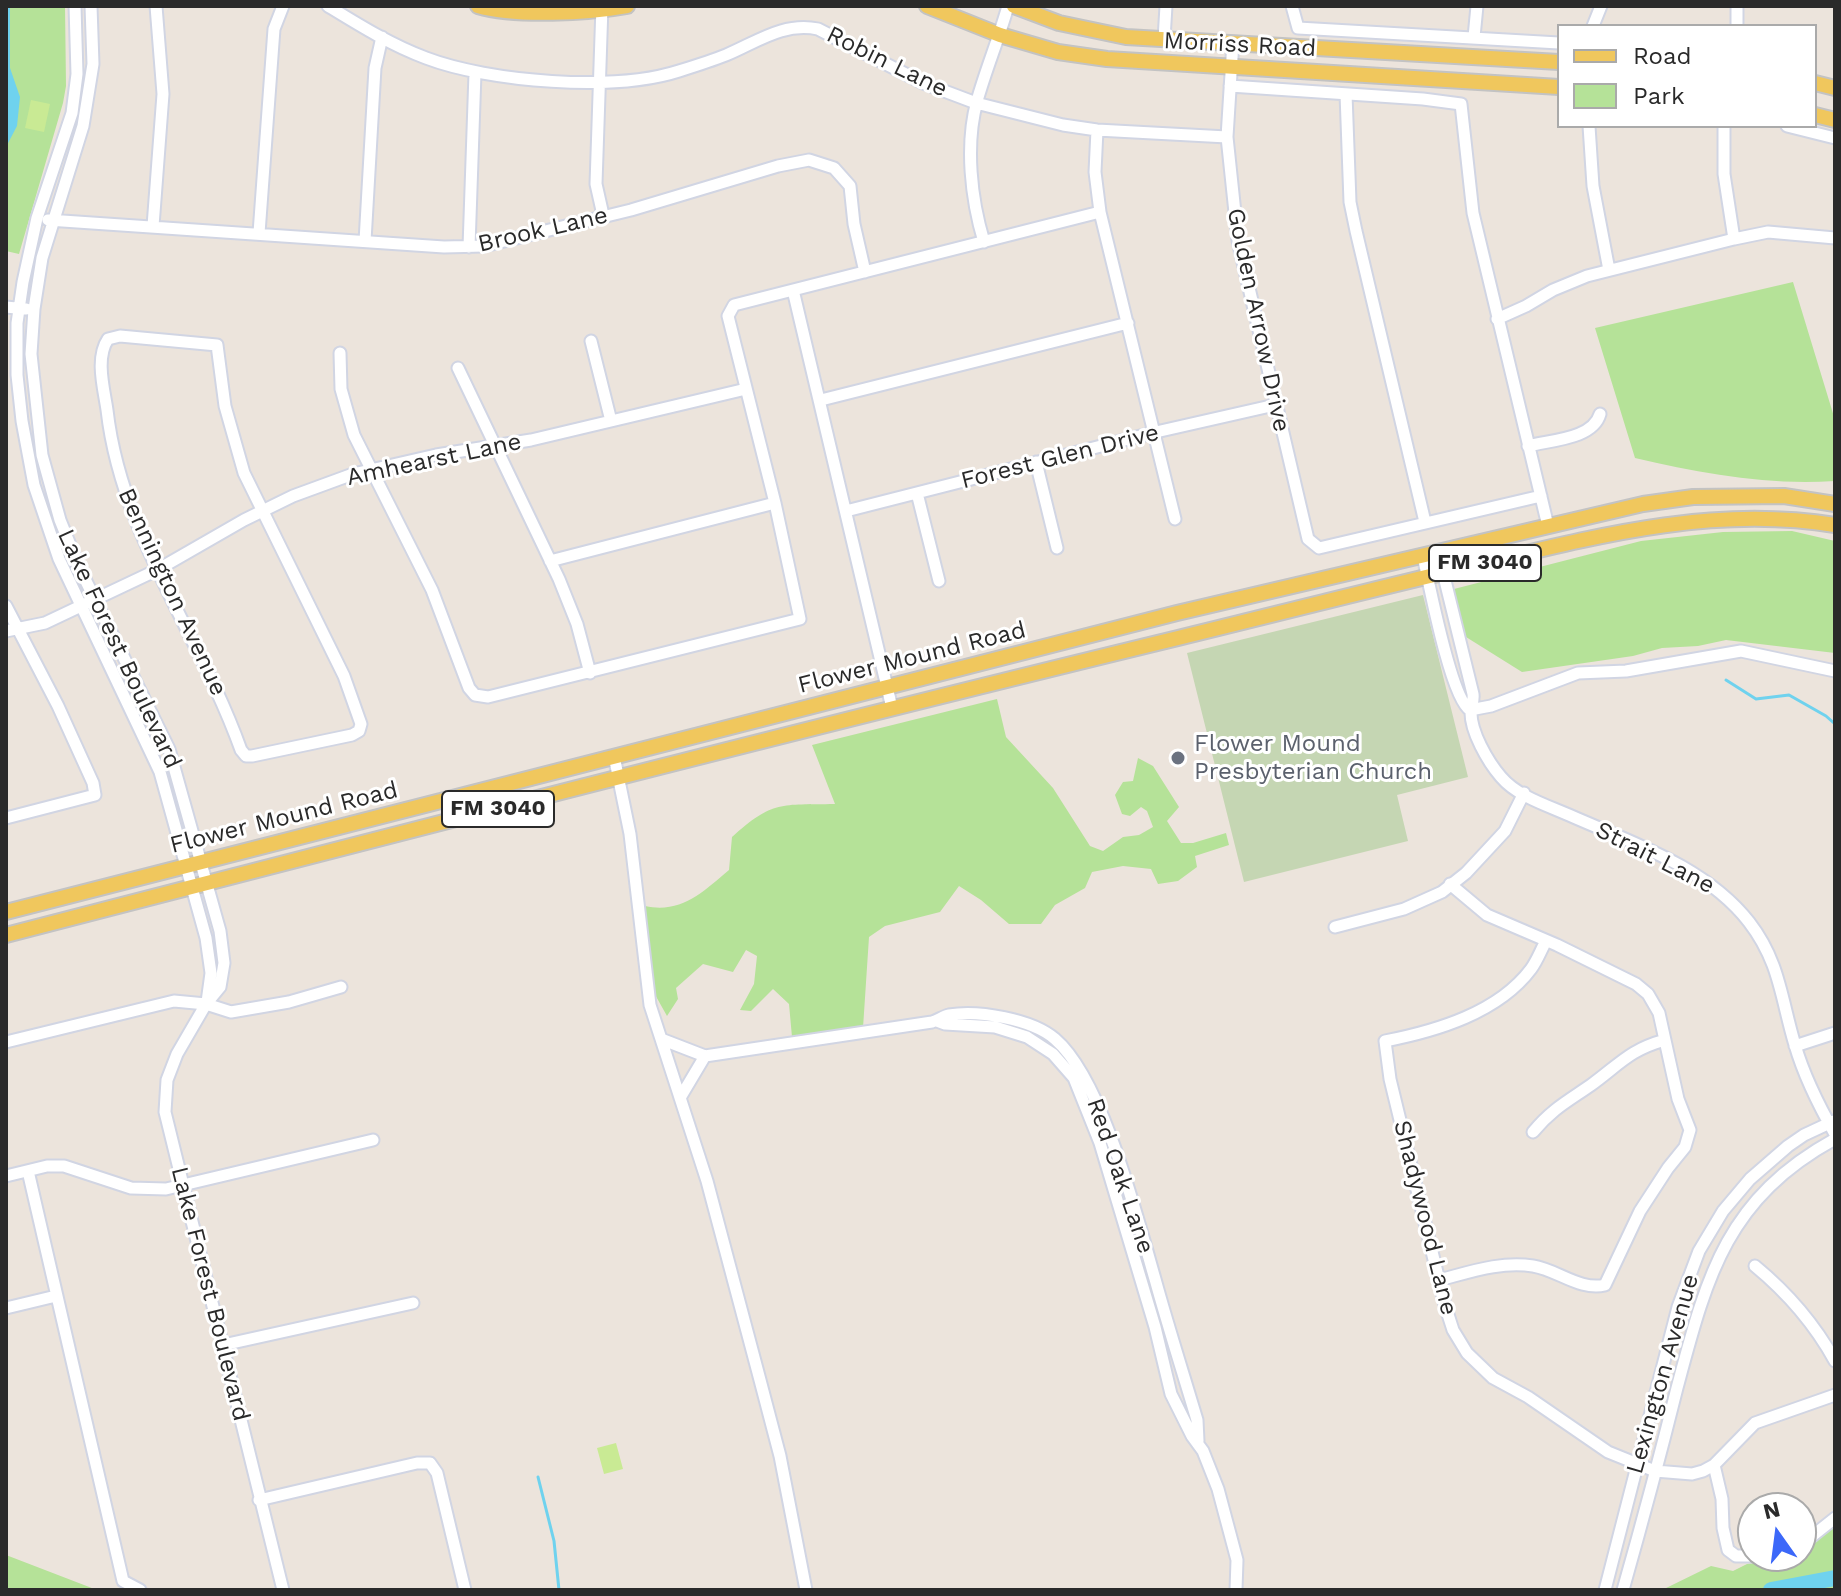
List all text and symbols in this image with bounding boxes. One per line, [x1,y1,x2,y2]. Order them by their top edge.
street label: Robin Lane [822,20,952,104]
legend [1557,24,1817,128]
street label: Morriss Road [1163,27,1317,63]
text: Road [1633,42,1692,70]
text: Park [1633,82,1685,110]
street label: Brook Lane [475,201,611,259]
street label: Golden Arrow Drive [1220,205,1296,435]
street label: Forest Glen Drive [958,418,1162,496]
street label: Amhearst Lane [344,427,524,493]
street label: Bennington Avenue [111,484,233,700]
street label: Lake Forest Boulevard [51,525,187,773]
road number: FM 3040 [1429,545,1541,581]
street label: Flower Mound Road [795,616,1029,700]
place label: Flower Mound Presbyterian Church [1194,730,1432,786]
marker: Flower Mound Presbyterian Church [1169,749,1187,767]
street label: Flower Mound Road [167,776,401,860]
road number: FM 3040 [442,791,554,827]
street label: Strait Lane [1591,816,1719,900]
street label: Red Oak Lane [1080,1094,1160,1258]
street label: Shadywood Lane [1387,1118,1463,1318]
street label: Lake Forest Boulevard [164,1164,256,1424]
street label: Lexington Avenue [1621,1271,1705,1477]
north arrow [1737,1492,1817,1572]
text: N [1761,1496,1782,1524]

